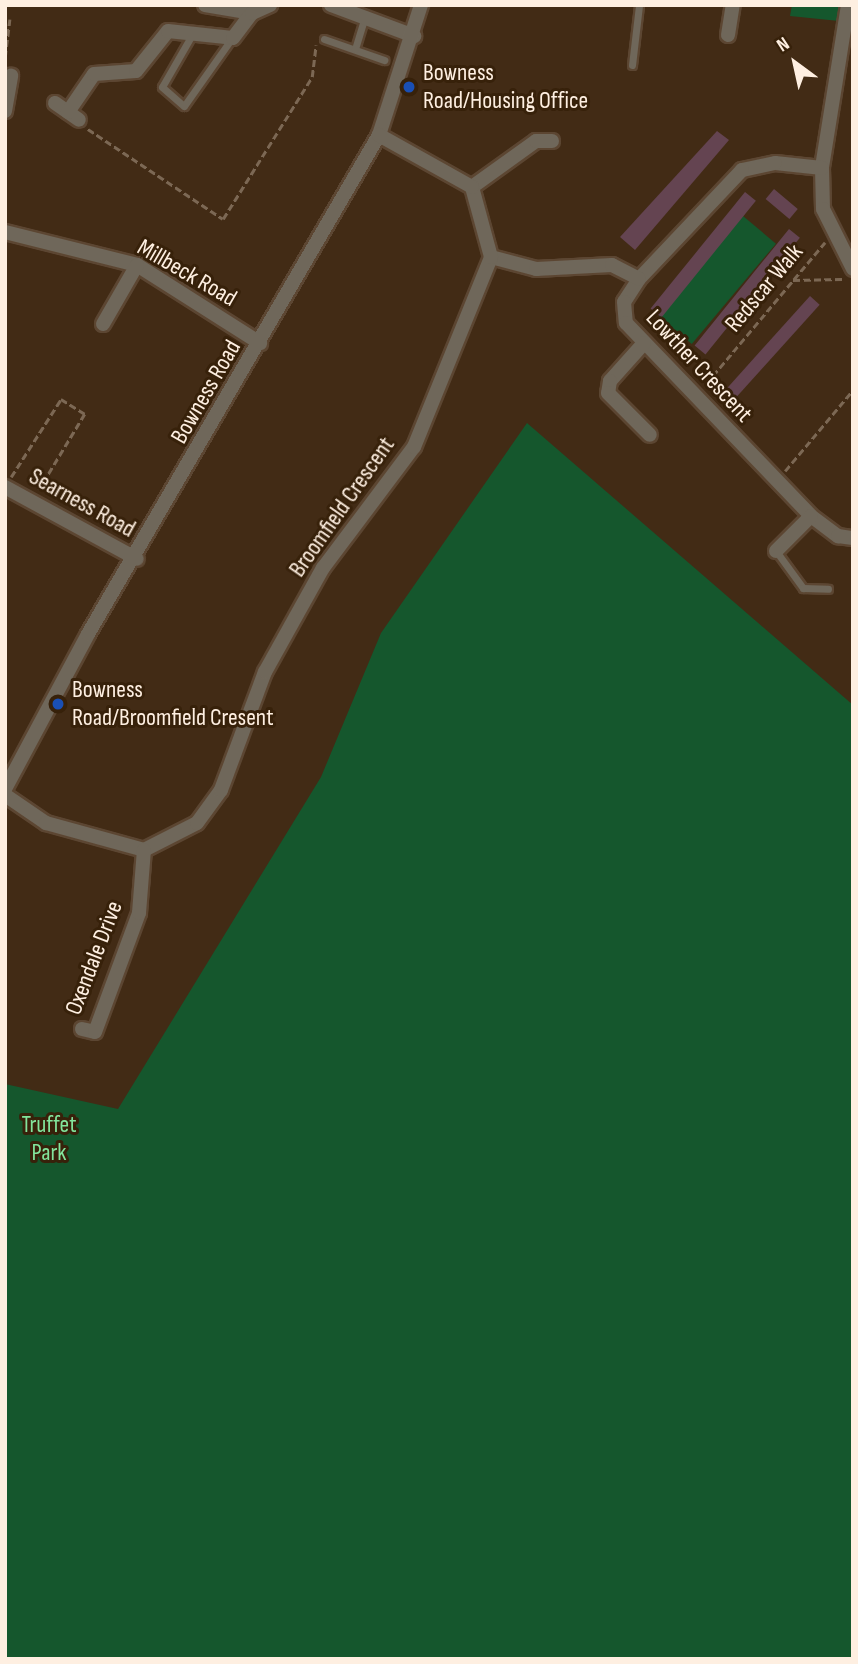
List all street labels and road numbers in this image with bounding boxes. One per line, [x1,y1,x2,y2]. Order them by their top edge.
street label: Millbeck Road [132,233,242,313]
street label: Redscar Walk [719,238,809,338]
street label: Lowther Crescent [640,304,758,428]
street label: Bowness Road [165,335,247,449]
street label: Broomfield Crescent [283,432,401,582]
street label: Searness Road [24,462,140,544]
street label: Oxendale Drive [59,897,129,1019]

